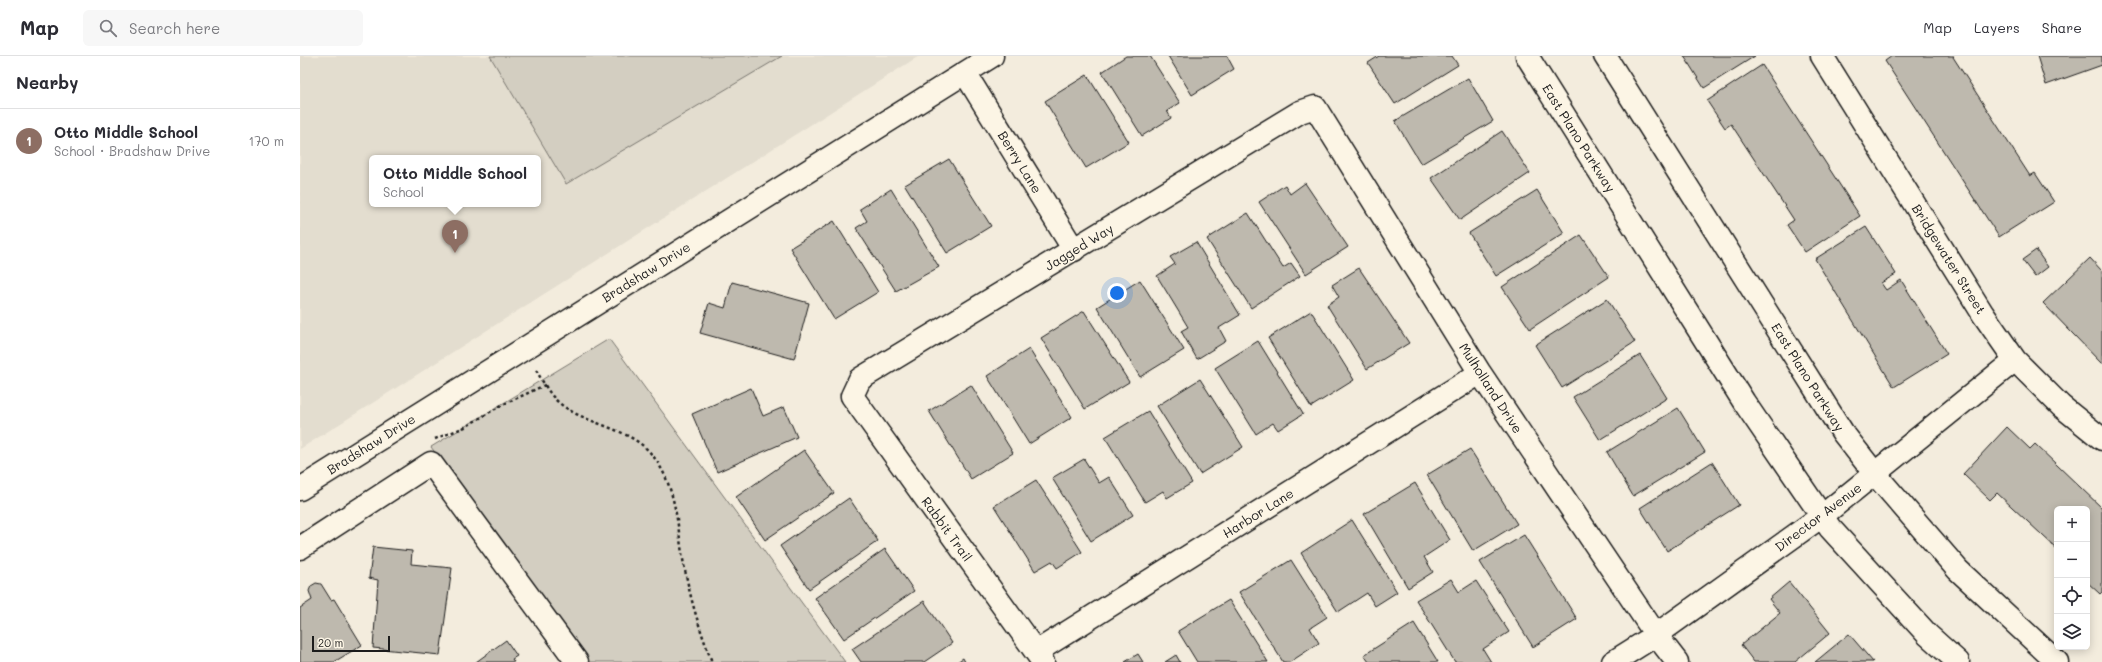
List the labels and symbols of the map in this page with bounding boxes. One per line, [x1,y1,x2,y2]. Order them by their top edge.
street label: East Plano Parkway [1539,80,1620,195]
street label: Berry Lane [995,127,1046,196]
street label: Bridgewater Street [1909,201,1990,317]
street label: Jagged Way [1041,219,1116,274]
pin: 1 [442,220,468,253]
street label: Bradshaw Drive [598,238,693,306]
your location [1107,283,1127,303]
street label: East Plano Parkway [1768,319,1849,434]
street label: Mulholland Drive [1456,339,1527,436]
street label: Bradshaw Drive [323,410,418,478]
street label: Director Avenue [1771,478,1864,555]
street label: Harbor Lane [1219,484,1296,541]
street label: Rabbit Trail [918,493,977,564]
scale bar [312,634,390,653]

